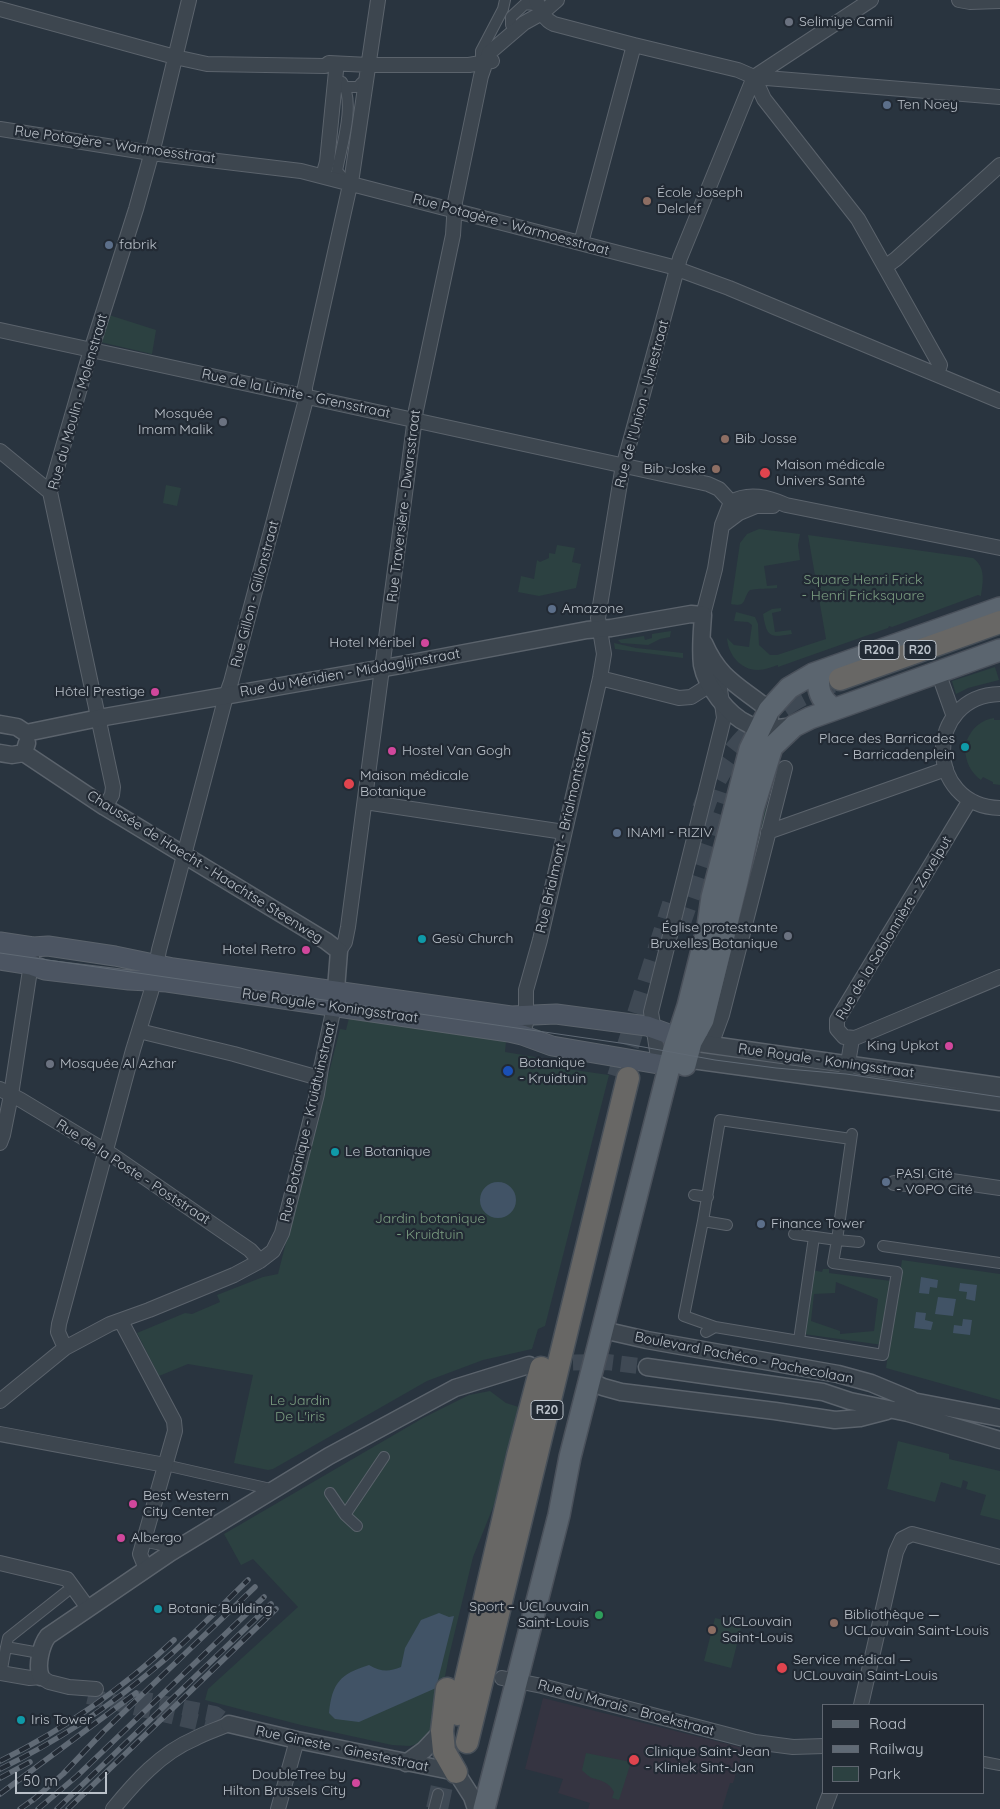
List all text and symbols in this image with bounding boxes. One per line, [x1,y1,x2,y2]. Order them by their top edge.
place label: Selimiye Camii [799,14,893,30]
marker: Selimiye Camii [783,16,795,28]
place label: Ten Noey [897,97,958,113]
marker: Ten Noey [881,99,893,111]
street label: Rue Potagère - Warmoesstraat [13,123,217,167]
place label: École Joseph Delclef [657,185,743,218]
street label: Rue Potagère - Warmoesstraat [411,191,611,259]
marker: École Joseph Delclef [641,195,653,207]
place label: fabrik [119,237,157,253]
marker: fabrik [103,239,115,251]
street label: Rue du Moulin - Molenstraat [45,312,111,492]
street label: Rue de l'Union - Uniestraat [611,318,673,490]
street label: Rue de la Limite - Grensstraat [200,366,392,422]
place label: Mosquée Imam Malik [138,406,213,438]
street label: Rue Traversière - Dwarsstraat [384,409,424,603]
marker: Mosquée Imam Malik [217,416,229,428]
place label: Bib Josse [735,431,797,447]
marker: Bib Josse [719,433,731,445]
place label: Maison médicale Univers Santé [776,457,885,490]
place label: Bib Joske [643,461,706,477]
marker: Bib Joske [710,463,722,475]
marker: Maison médicale Univers Santé [758,466,772,480]
street label: Rue Gillon - Gillonstraat [227,519,283,669]
park label: Square Henri Frick - Henri Fricksquare [802,572,924,604]
place label: Amazone [562,601,623,617]
marker: Amazone [546,603,558,615]
place label: Hotel Méribel [329,635,415,651]
marker: Hotel Méribel [419,637,431,649]
road number: R20a [859,640,899,660]
road number: R20 [904,640,936,660]
street label: Rue du Méridien - Middaglijnstraat [239,645,461,701]
place label: Hôtel Prestige [55,684,145,700]
marker: Hôtel Prestige [149,686,161,698]
street label: Rue Brialmont - Brialmontstraat [533,729,595,935]
place label: Place des Barricades - Barricadenplein [819,731,955,764]
marker: Place des Barricades - Barricadenplein [959,741,971,753]
place label: Hostel Van Gogh [402,743,511,759]
marker: Hostel Van Gogh [386,745,398,757]
place label: Maison médicale Botanique [360,768,469,800]
marker: Maison médicale Botanique [342,777,356,791]
street label: Chaussée de Haecht - Haachtse Steenweg [84,787,326,947]
place label: INAMI - RIZIV [627,825,713,841]
marker: INAMI - RIZIV [611,827,623,839]
street label: Rue de la Sablonnière - Zavelput [832,833,956,1023]
place label: Église protestante Bruxelles Botanique [650,920,778,952]
marker: Église protestante Bruxelles Botanique [782,930,794,942]
place label: Gesù Church [432,931,513,947]
marker: Gesù Church [416,933,428,945]
place label: Hotel Retro [222,942,296,958]
marker: Hotel Retro [300,944,312,956]
street label: Rue Royale - Koningsstraat [241,985,419,1027]
street label: Rue Botanique - Kruidtuinstraat [277,1020,339,1224]
place label: King Upkot [867,1038,939,1054]
street label: Rue Royale - Koningsstraat [737,1040,915,1082]
marker: King Upkot [943,1040,955,1052]
place label: Botanique - Kruidtuin [519,1055,586,1088]
place label: Mosquée Al Azhar [60,1056,176,1072]
marker: Mosquée Al Azhar [44,1058,56,1070]
marker: Botanique - Kruidtuin [501,1064,515,1078]
street label: Rue de la Poste - Poststraat [53,1116,213,1228]
place label: Le Botanique [345,1144,430,1160]
marker: Le Botanique [329,1146,341,1158]
place label: PASI Cité - VOPO Cité [896,1166,973,1198]
marker: PASI Cité - VOPO Cité [880,1176,892,1188]
park label: Jardin botanique - Kruidtuin [375,1211,485,1244]
place label: Finance Tower [771,1216,865,1232]
marker: Finance Tower [755,1218,767,1230]
street label: Boulevard Pachéco - Pachecolaan [633,1329,855,1387]
park label: Le Jardin De L'iris [270,1393,330,1425]
road number: R20 [531,1400,563,1420]
place label: Best Western City Center [143,1488,229,1520]
marker: Best Western City Center [127,1498,139,1510]
place label: Albergo [131,1530,182,1546]
marker: Albergo [115,1532,127,1544]
place label: Sport – UCLouvain Saint-Louis [469,1599,589,1631]
place label: Botanic Building [168,1601,272,1617]
marker: Botanic Building [152,1603,164,1615]
place label: Bibliothèque — UCLouvain Saint-Louis [844,1607,989,1640]
marker: Sport – UCLouvain Saint-Louis [593,1609,605,1621]
place label: UCLouvain Saint-Louis [722,1614,793,1646]
marker: Bibliothèque — UCLouvain Saint-Louis [828,1617,840,1629]
marker: UCLouvain Saint-Louis [706,1624,718,1636]
place label: Service médical — UCLouvain Saint-Louis [793,1652,938,1684]
marker: Service médical — UCLouvain Saint-Louis [775,1661,789,1675]
street label: Rue du Marais - Broekstraat [536,1676,716,1740]
legend [822,1704,985,1794]
place label: Iris Tower [31,1712,92,1728]
marker: Iris Tower [15,1714,27,1726]
text: Road [869,1714,906,1733]
street label: Rue Gineste - Ginestestraat [254,1722,430,1776]
text: Railway [869,1739,924,1758]
place label: Clinique Saint-Jean - Kliniek Sint-Jan [645,1744,770,1776]
marker: Clinique Saint-Jean - Kliniek Sint-Jan [627,1753,641,1767]
scale bar [18,1762,110,1794]
text: Park [869,1764,901,1783]
place label: DoubleTree by Hilton Brussels City [223,1767,346,1800]
text: 50 m [23,1771,58,1790]
marker: DoubleTree by Hilton Brussels City [350,1777,362,1789]

